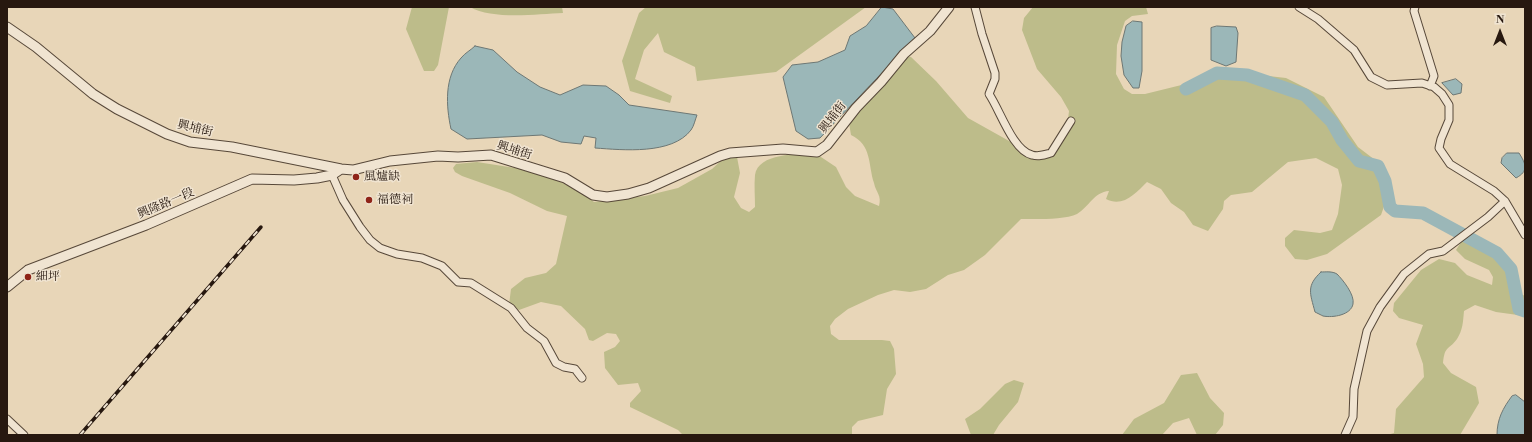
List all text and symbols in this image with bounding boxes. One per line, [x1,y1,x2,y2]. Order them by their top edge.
north arrow [1480,12,1520,52]
text: N [1496,13,1504,27]
street label: 興埔街 [816,99,850,137]
street label: 興埔街 [176,118,214,140]
street label: 興埔街 [495,139,533,163]
place label: 風爐缺 [364,170,400,184]
marker: 風爐缺 [351,172,361,182]
street label: 興隆路一段 [136,186,196,222]
place label: 福德祠 [377,193,413,207]
marker: 福德祠 [364,195,374,205]
place label: 細坪 [36,270,60,284]
marker: 細坪 [23,272,33,282]

